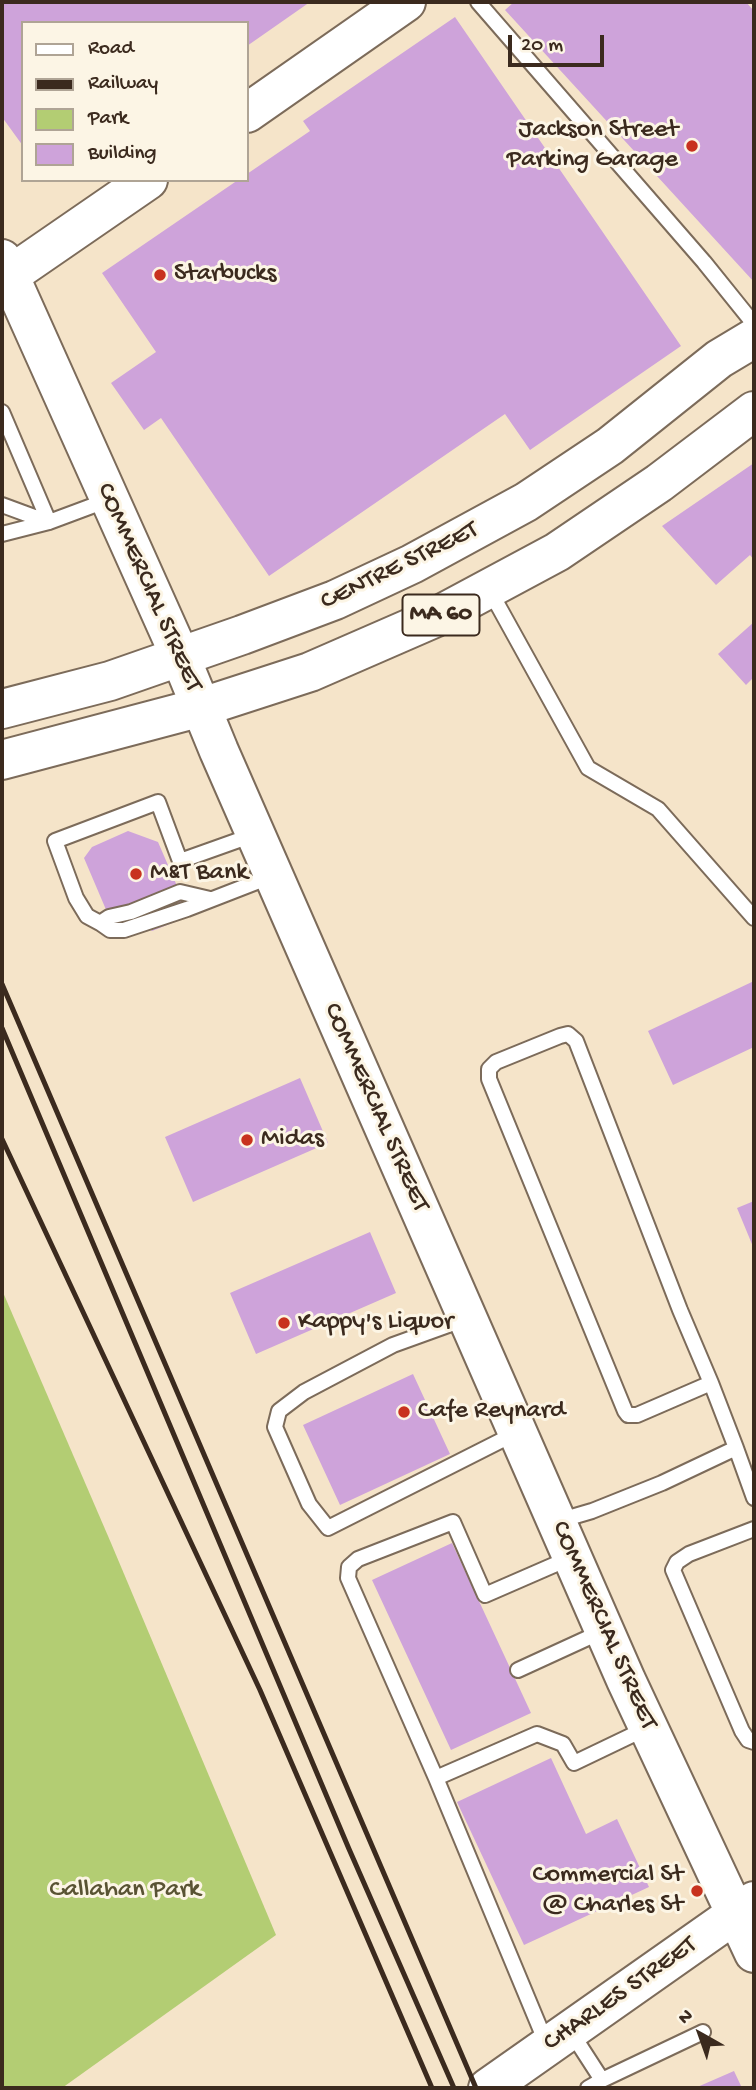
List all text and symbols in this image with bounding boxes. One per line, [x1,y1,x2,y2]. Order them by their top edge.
legend [21,21,248,182]
scale bar [511,21,607,65]
text: 20 m [521,34,563,59]
text: Road [88,37,134,62]
text: Railway [88,72,158,97]
text: Park [88,107,128,132]
place label: Jackson Street Parking Garage [507,115,678,176]
marker: Jackson Street Parking Garage [684,138,700,154]
text: Building [88,142,157,167]
place label: Starbucks [174,259,276,291]
marker: Starbucks [152,267,168,283]
street label: COMMERCIAL STREET [88,479,208,697]
street label: CENTRE STREET [316,515,484,619]
road number: MA 60 [402,594,480,636]
place label: M&T Bank [150,858,248,890]
marker: M&T Bank [128,866,144,882]
street label: COMMERCIAL STREET [315,999,435,1217]
place label: Midas [261,1124,324,1156]
marker: Midas [239,1132,255,1148]
place label: Kappy's Liquor [298,1307,453,1339]
marker: Kappy's Liquor [276,1315,292,1331]
place label: Cafe Reynard [418,1396,565,1428]
marker: Cafe Reynard [396,1404,412,1420]
street label: COMMERCIAL STREET [543,1517,663,1735]
place label: Commercial St @ Charles St [532,1860,683,1922]
park label: Callahan Park [50,1875,200,1907]
marker: Commercial St @ Charles St [689,1883,705,1899]
street label: CHARLES STREET [538,1931,704,2059]
north arrow [665,1999,735,2069]
text: N [674,2005,698,2030]

